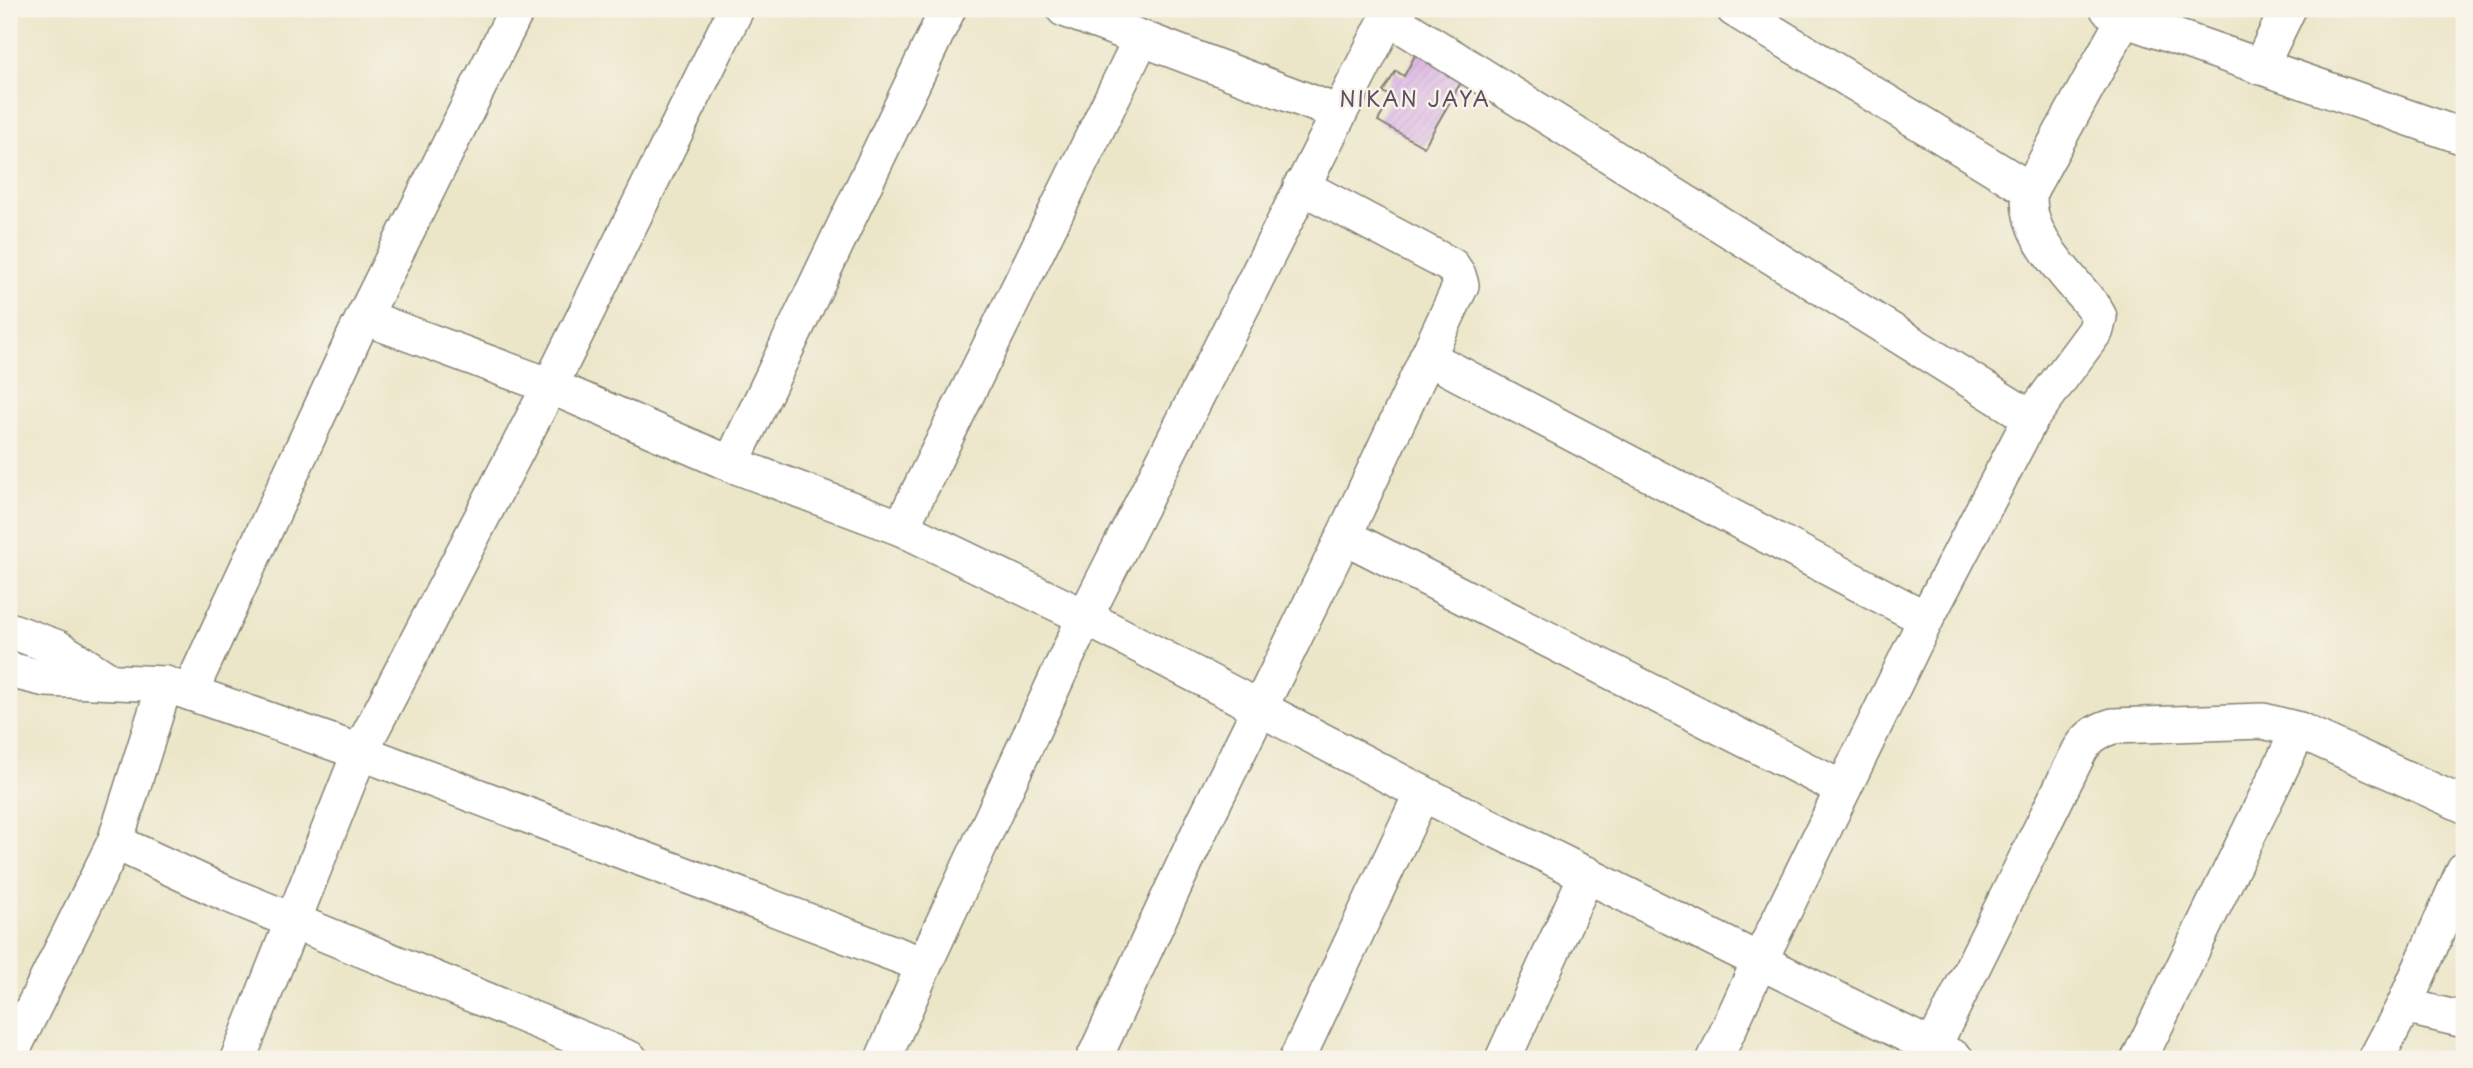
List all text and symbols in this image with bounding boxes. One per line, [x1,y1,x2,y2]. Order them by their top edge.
district label: NIKAN JAYA [1339,82,1491,114]

